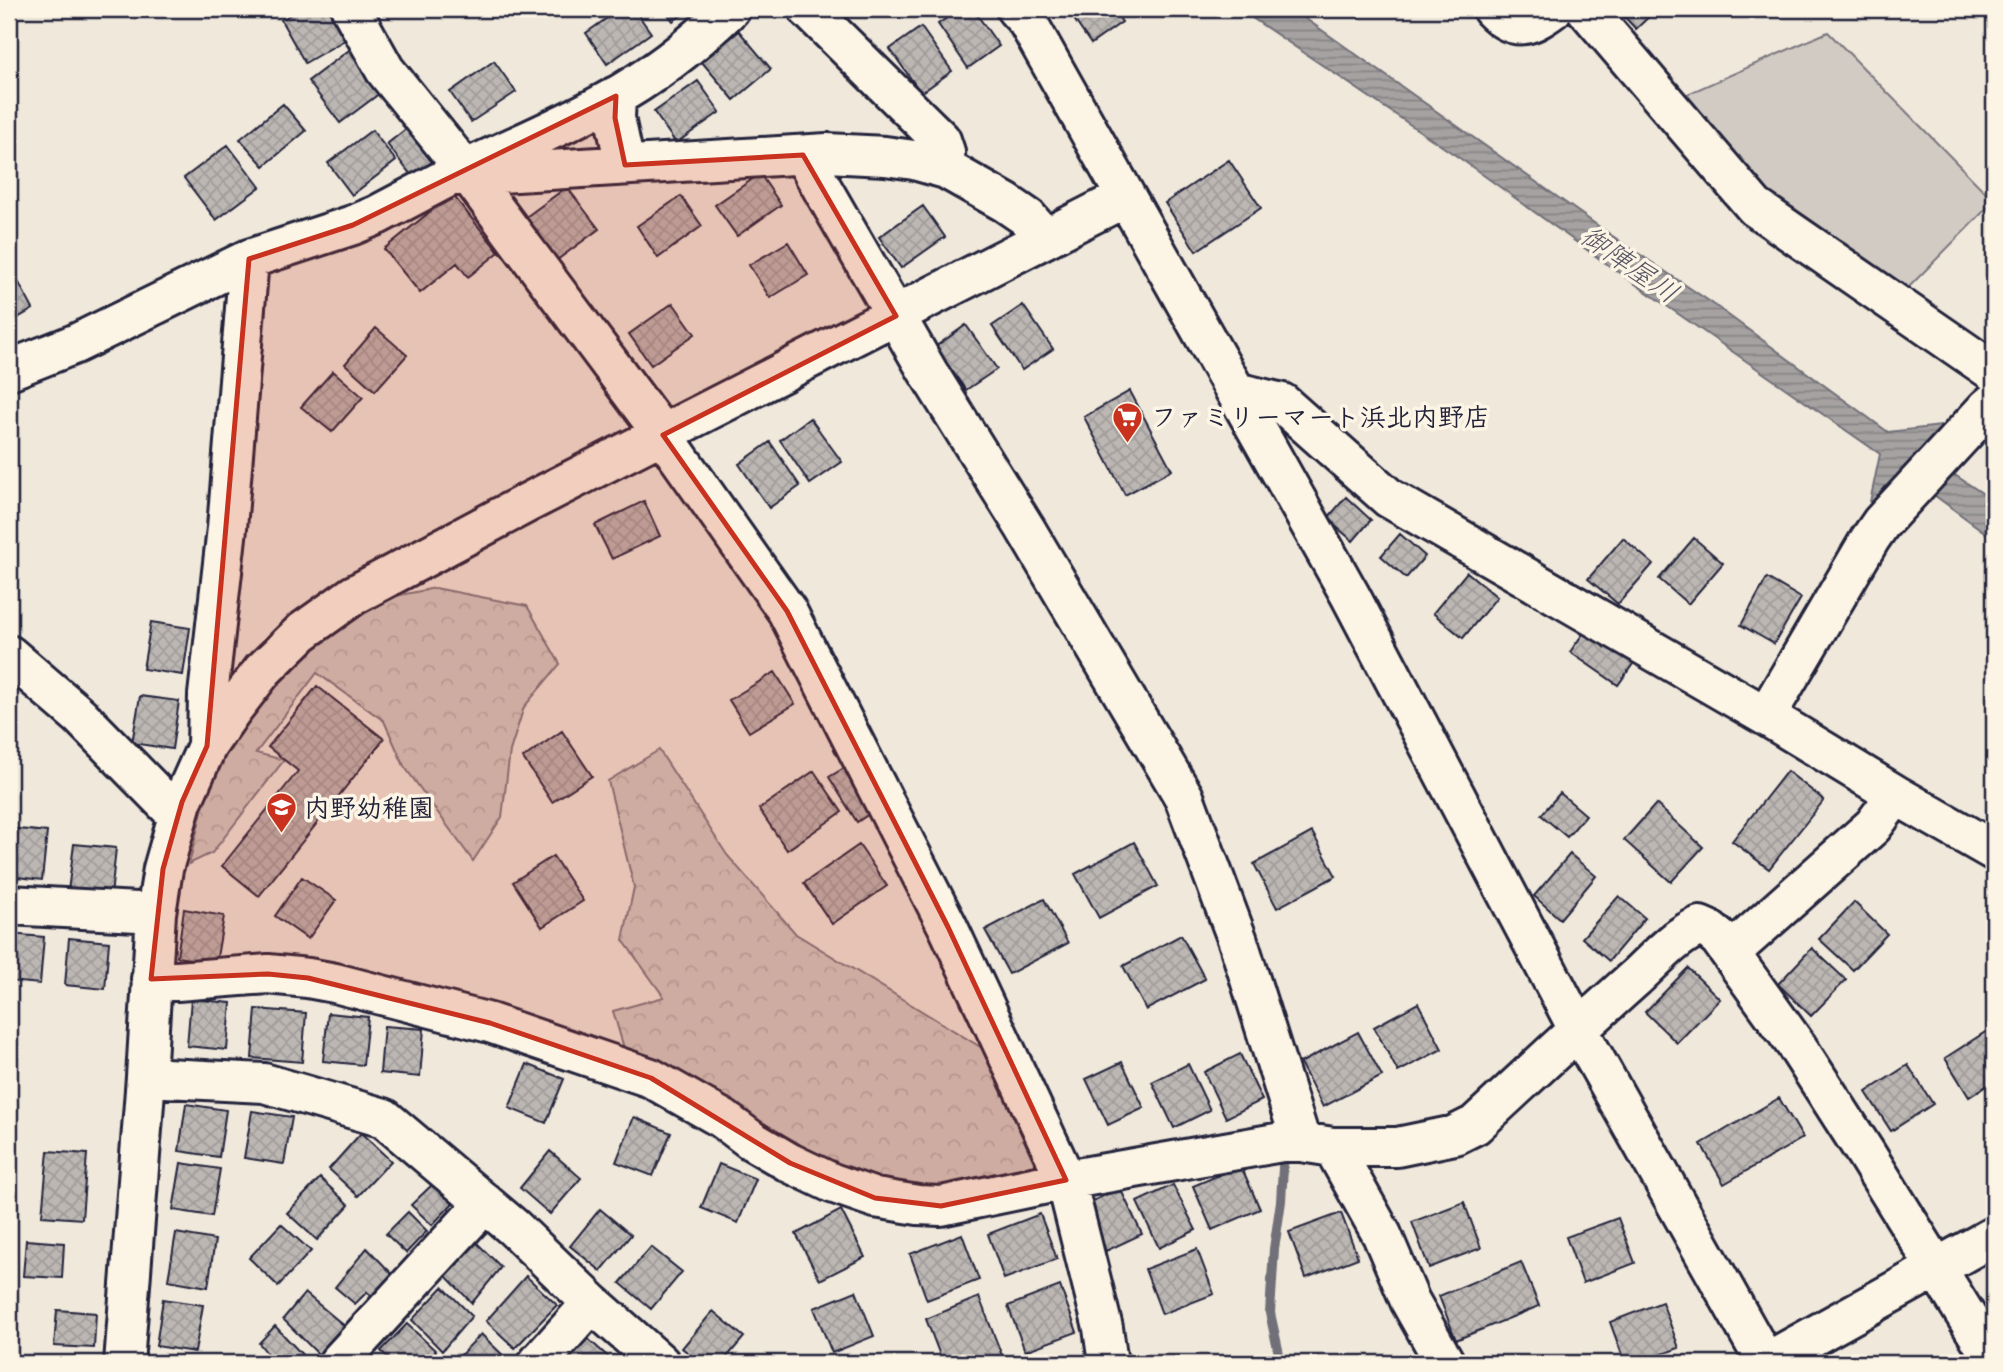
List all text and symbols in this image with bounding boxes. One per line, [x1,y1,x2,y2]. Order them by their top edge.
water label: 御陣屋川 [1572,221,1683,313]
supermarket icon: ファミリーマート浜北内野店 [1111,400,1145,444]
place label: ファミリーマート浜北内野店 [1151,404,1490,437]
school or university icon: 内野幼稚園 [264,791,298,835]
place label: 内野幼稚園 [304,795,434,828]

